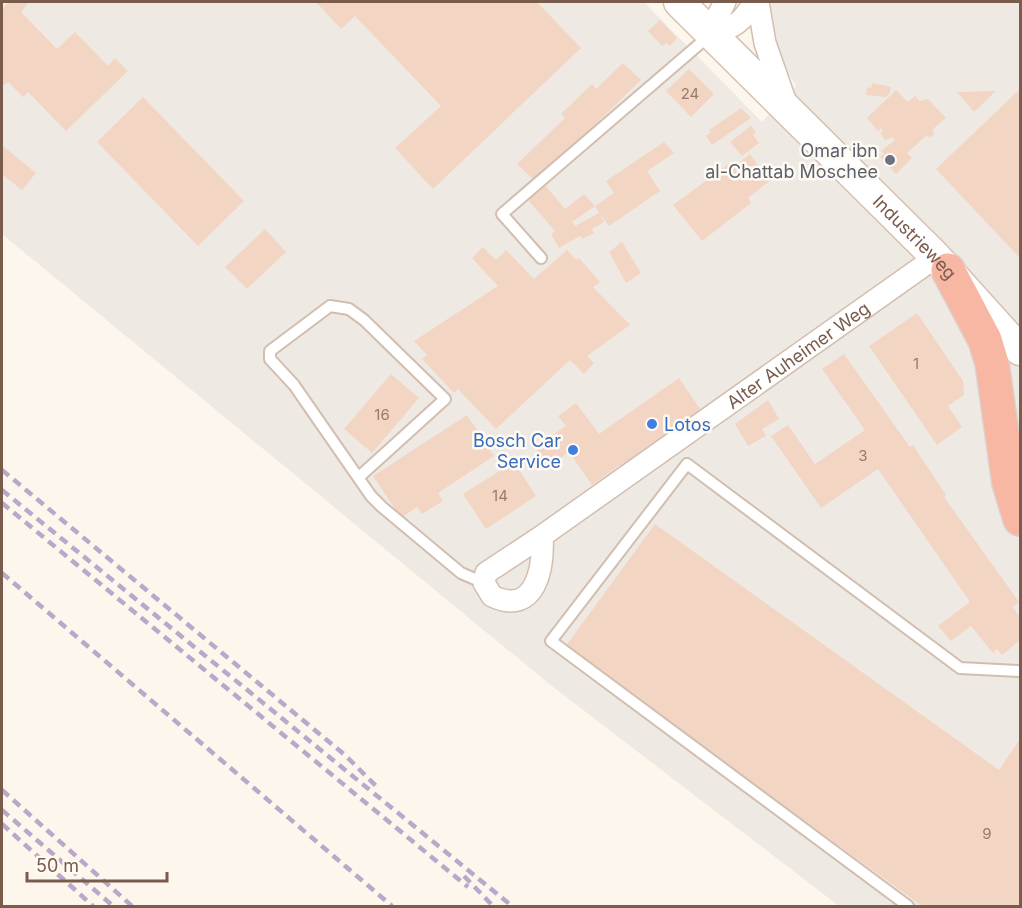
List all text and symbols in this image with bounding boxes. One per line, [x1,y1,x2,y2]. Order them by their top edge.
house number: 24 [681,84,699,103]
place label: Omar ibn al-Chattab Moschee [705,140,878,182]
marker: Omar ibn al-Chattab Moschee [883,153,897,167]
street label: Industrieweg [869,190,961,283]
street label: Alter Auheimer Weg [722,297,873,413]
house number: 1 [913,354,919,373]
house number: 16 [374,405,390,424]
place label: Lotos [664,414,711,435]
marker: Lotos [645,417,659,431]
place label: Bosch Car Service [473,430,561,472]
marker: Bosch Car Service [566,443,580,457]
house number: 3 [858,446,868,465]
house number: 14 [492,486,508,505]
house number: 9 [982,824,992,843]
scale bar [27,845,166,883]
text: 50 m [36,855,79,876]

